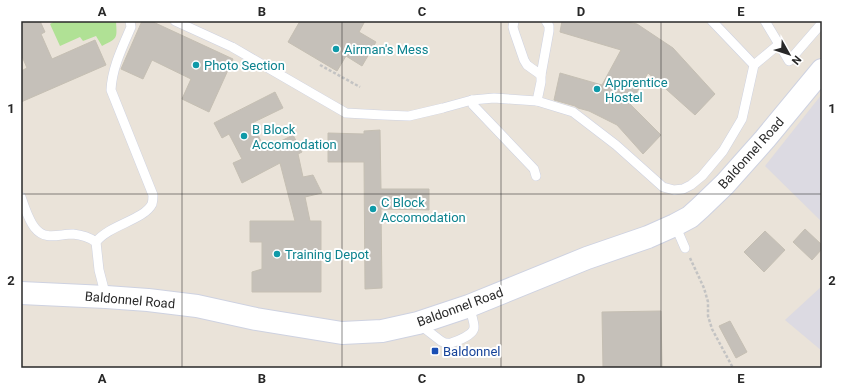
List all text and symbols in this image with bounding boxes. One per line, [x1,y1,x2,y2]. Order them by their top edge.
text: A [98,4,107,19]
text: B [258,4,266,19]
text: C [418,4,427,19]
text: D [577,4,585,19]
text: E [737,4,745,19]
north arrow [769,34,809,74]
place label: Airman's Mess [344,42,429,57]
marker: Airman's Mess [331,44,341,54]
text: N [789,53,804,67]
place label: Photo Section [204,58,285,73]
marker: Photo Section [191,60,201,70]
place label: Apprentice Hostel [605,75,668,105]
marker: Apprentice Hostel [592,84,602,94]
text: 1 [7,101,15,116]
text: 1 [828,101,836,116]
street label: Baldonnel Road [715,114,787,192]
place label: B Block Accomodation [252,122,337,152]
marker: B Block Accomodation [239,131,249,141]
place label: C Block Accomodation [381,195,466,225]
marker: C Block Accomodation [368,204,378,214]
place label: Training Depot [285,247,369,262]
marker: Training Depot [272,249,282,259]
text: 2 [7,273,15,288]
text: 2 [828,273,836,288]
street label: Baldonnel Road [415,284,505,330]
street label: Baldonnel Road [84,289,176,311]
place label: Baldonnel [443,344,501,359]
marker: Baldonnel [430,346,440,356]
text: A [98,371,107,386]
text: B [258,371,266,386]
text: C [418,371,427,386]
text: D [577,371,585,386]
text: E [737,371,745,386]

